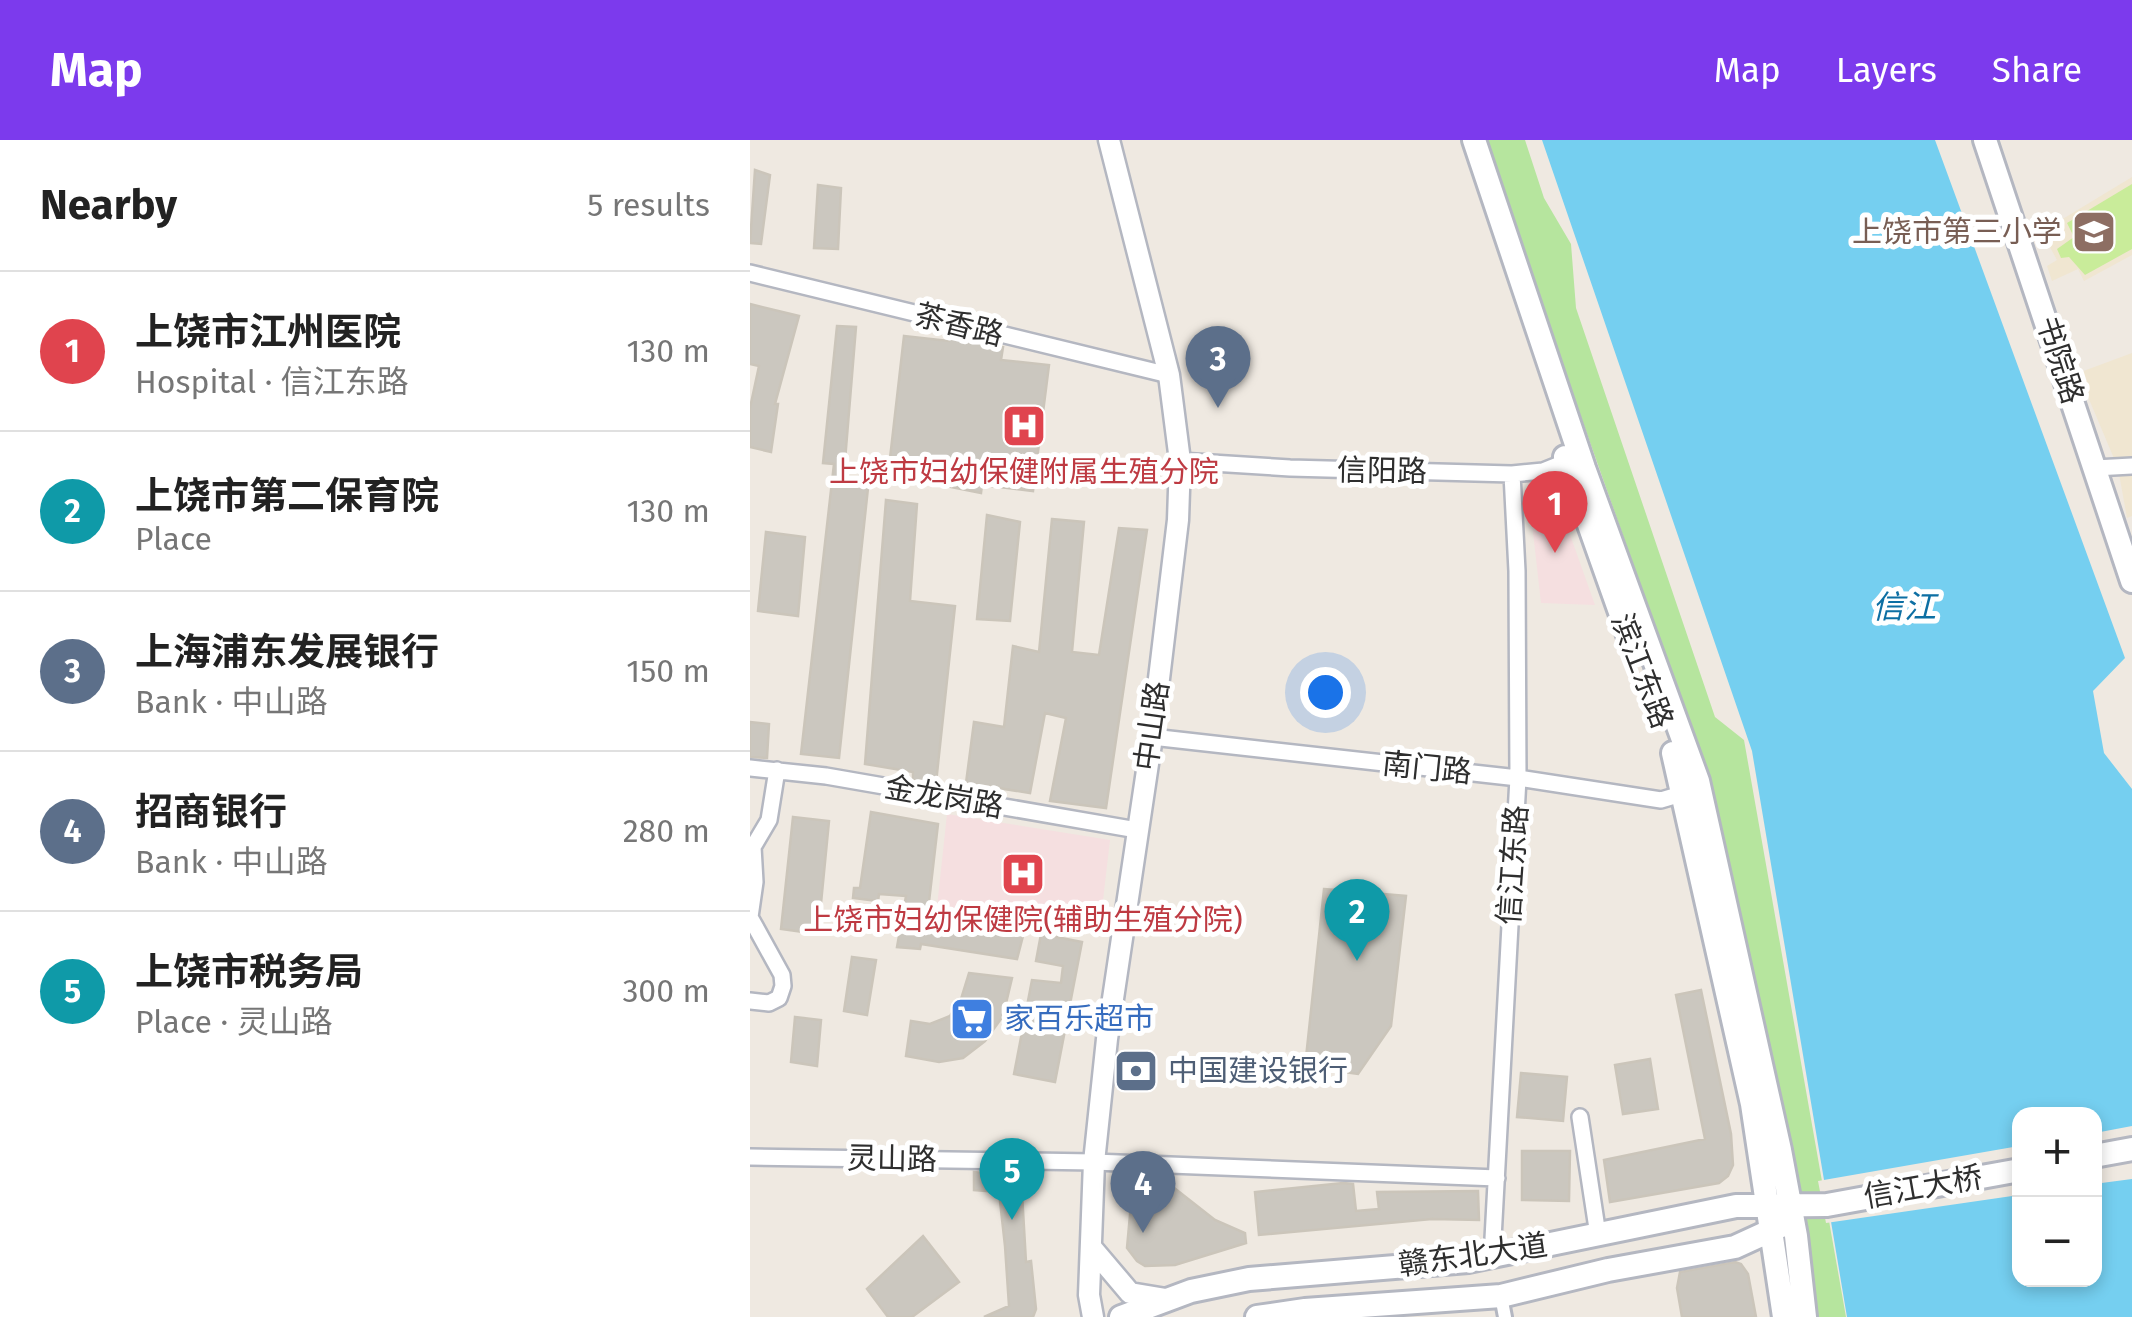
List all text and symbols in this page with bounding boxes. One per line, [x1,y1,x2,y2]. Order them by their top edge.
text: Map [50,41,143,99]
text: Map [1714,49,1781,91]
text: Layers [1836,49,1937,91]
text: Share [1992,49,2082,91]
text: Nearby [40,180,177,230]
text: 5 results [587,186,710,224]
school or university icon: 上饶市第三小学 [2071,209,2117,255]
place label: 上饶市第三小学 [1852,214,2062,250]
street label: 茶香路 [911,297,1007,353]
text: 上饶市江州医院 [135,309,401,355]
street label: 书院路 [2029,312,2091,408]
pin: 3 [1186,326,1250,408]
text: 1 [65,332,80,370]
text: 130 m [626,332,710,370]
text: Hospital · 信江东路 [135,363,409,401]
hospital icon: 上饶市妇幼保健附属生殖分院 [1001,403,1047,449]
street label: 信阳路 [1337,452,1427,490]
place label: 上饶市妇幼保健附属生殖分院 [829,454,1219,490]
pin: 1 [1522,470,1588,553]
text: 上饶市第二保育院 [135,473,439,519]
text: 2 [64,492,81,530]
text: 130 m [626,492,710,530]
text: Place [135,520,212,558]
water label: 信江 [1872,588,1939,626]
street label: 滨江东路 [1604,609,1680,733]
text: 上海浦东发展银行 [135,629,439,675]
text: 3 [64,652,81,690]
text: 150 m [626,652,710,690]
your location [1300,667,1351,718]
street label: 中山路 [1128,679,1176,773]
text: Bank · 中山路 [135,683,328,721]
street label: 南门路 [1380,745,1474,791]
street label: 金龙岗路 [882,769,1006,825]
text: 招商银行 [135,789,287,835]
street label: 信江东路 [1491,804,1535,926]
text: 4 [63,812,82,850]
text: 280 m [623,812,710,850]
text: Bank · 中山路 [135,843,328,881]
hospital icon: 上饶市妇幼保健院(辅助生殖分院) [1000,851,1046,897]
pin: 2 [1324,878,1390,961]
place label: 上饶市妇幼保健院(辅助生殖分院) [803,902,1243,938]
text: 上饶市税务局 [135,949,363,995]
text: 5 [64,972,81,1010]
text: 300 m [622,972,710,1010]
supermarket icon: 家百乐超市 [949,996,995,1042]
place label: 家百乐超市 [1004,1001,1154,1037]
text: Place · 灵山路 [135,1003,333,1041]
bank icon: 中国建设银行 [1113,1048,1159,1094]
place label: 中国建设银行 [1168,1053,1348,1089]
map controls [2012,1107,2102,1287]
button: + [2012,1107,2102,1197]
pin: 5 [980,1138,1044,1220]
street label: 灵山路 [847,1140,937,1178]
pin: 4 [1110,1150,1176,1233]
street label: 信江大桥 [1861,1159,1985,1215]
button: − [2012,1197,2102,1287]
street label: 赣东北大道 [1396,1227,1550,1283]

